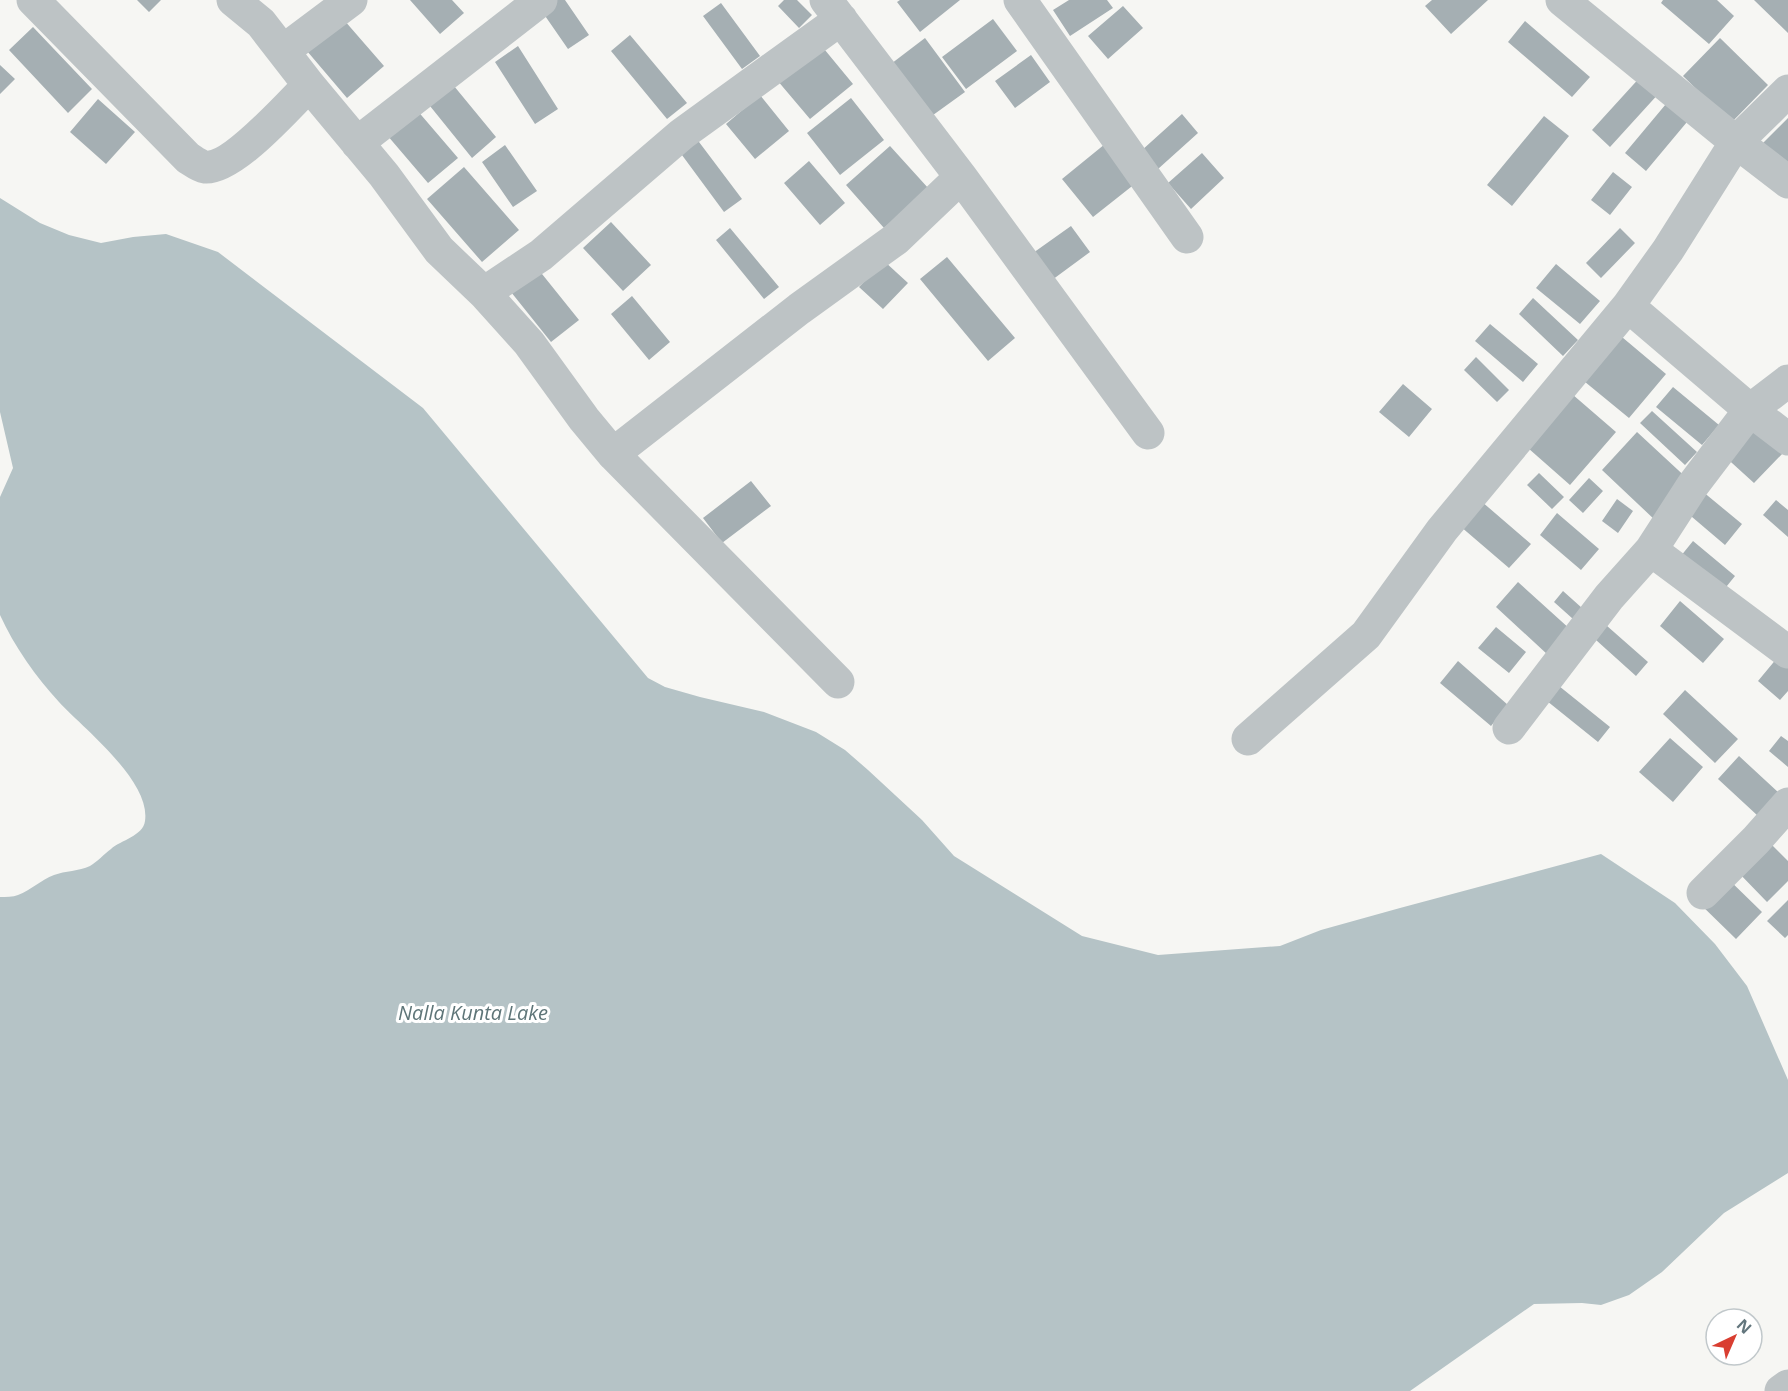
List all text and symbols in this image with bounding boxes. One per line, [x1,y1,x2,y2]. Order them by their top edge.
water label: Nalla Kunta Lake [398,999,548,1026]
north arrow [1704,1307,1764,1367]
text: N [1732,1314,1757,1339]

